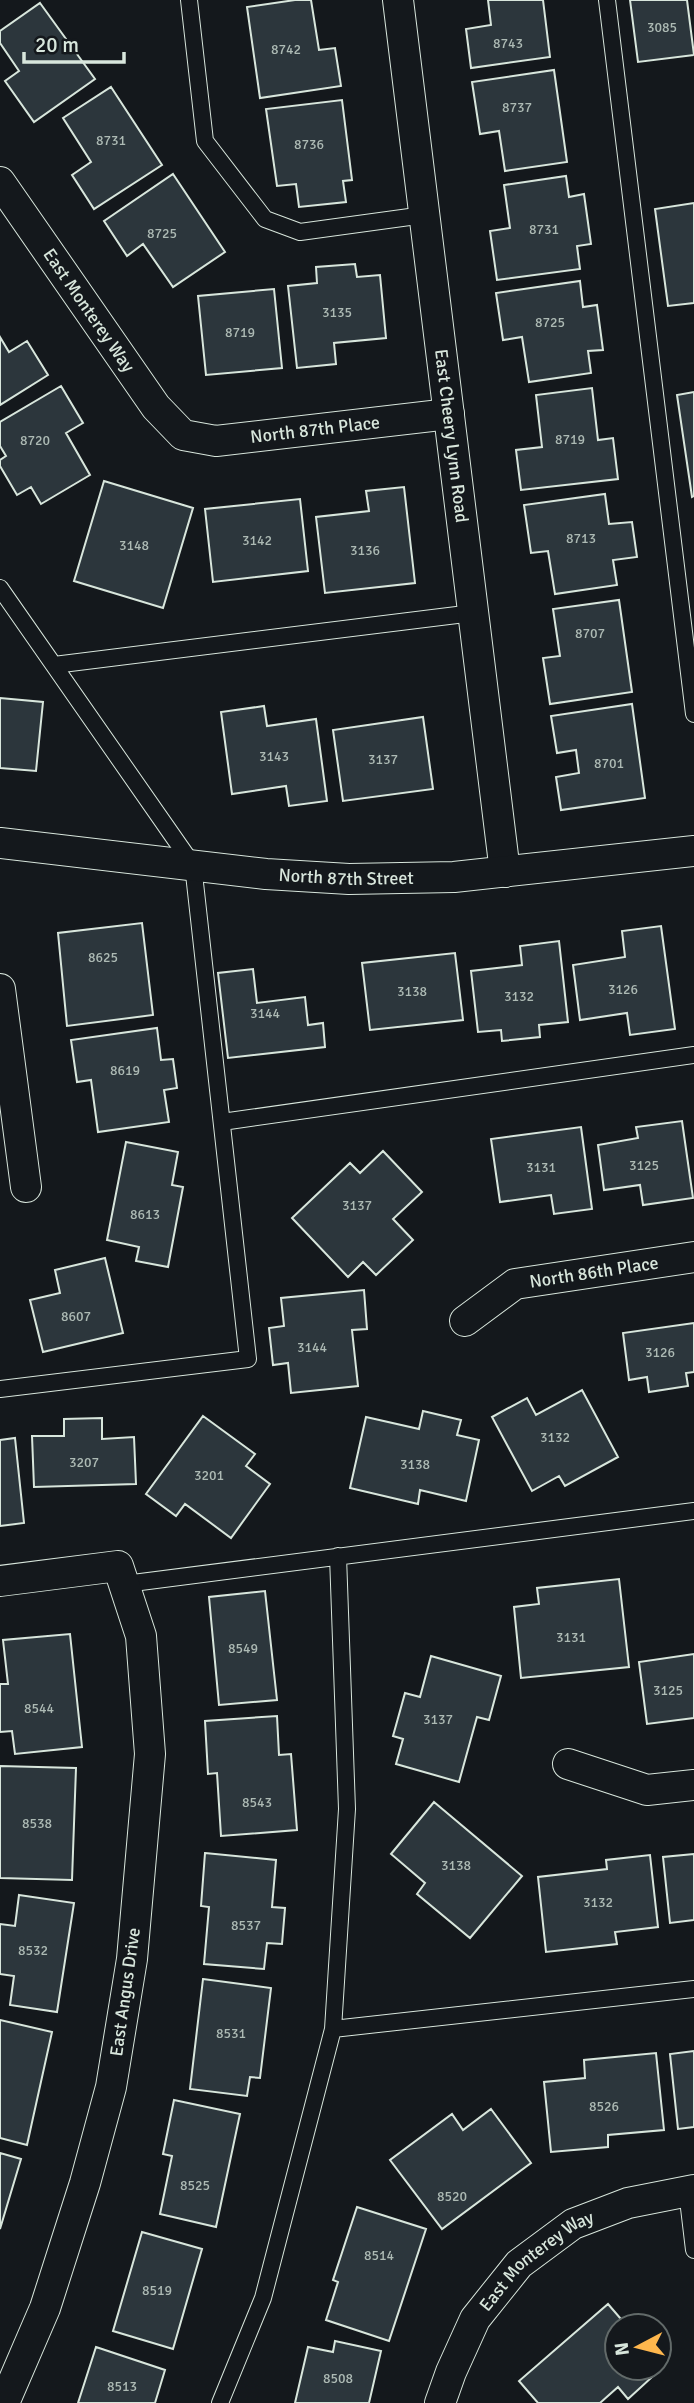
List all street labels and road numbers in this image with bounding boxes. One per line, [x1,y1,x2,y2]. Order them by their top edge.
street label: East Monterey Way [38,244,140,377]
street label: East Cheery Lynn Road [430,348,473,524]
street label: North 87th Place [249,411,381,448]
street label: North 87th Street [278,864,414,890]
street label: North 86th Place [528,1252,660,1293]
street label: East Angus Drive [105,1926,145,2058]
street label: East Monterey Way [475,2206,597,2316]

